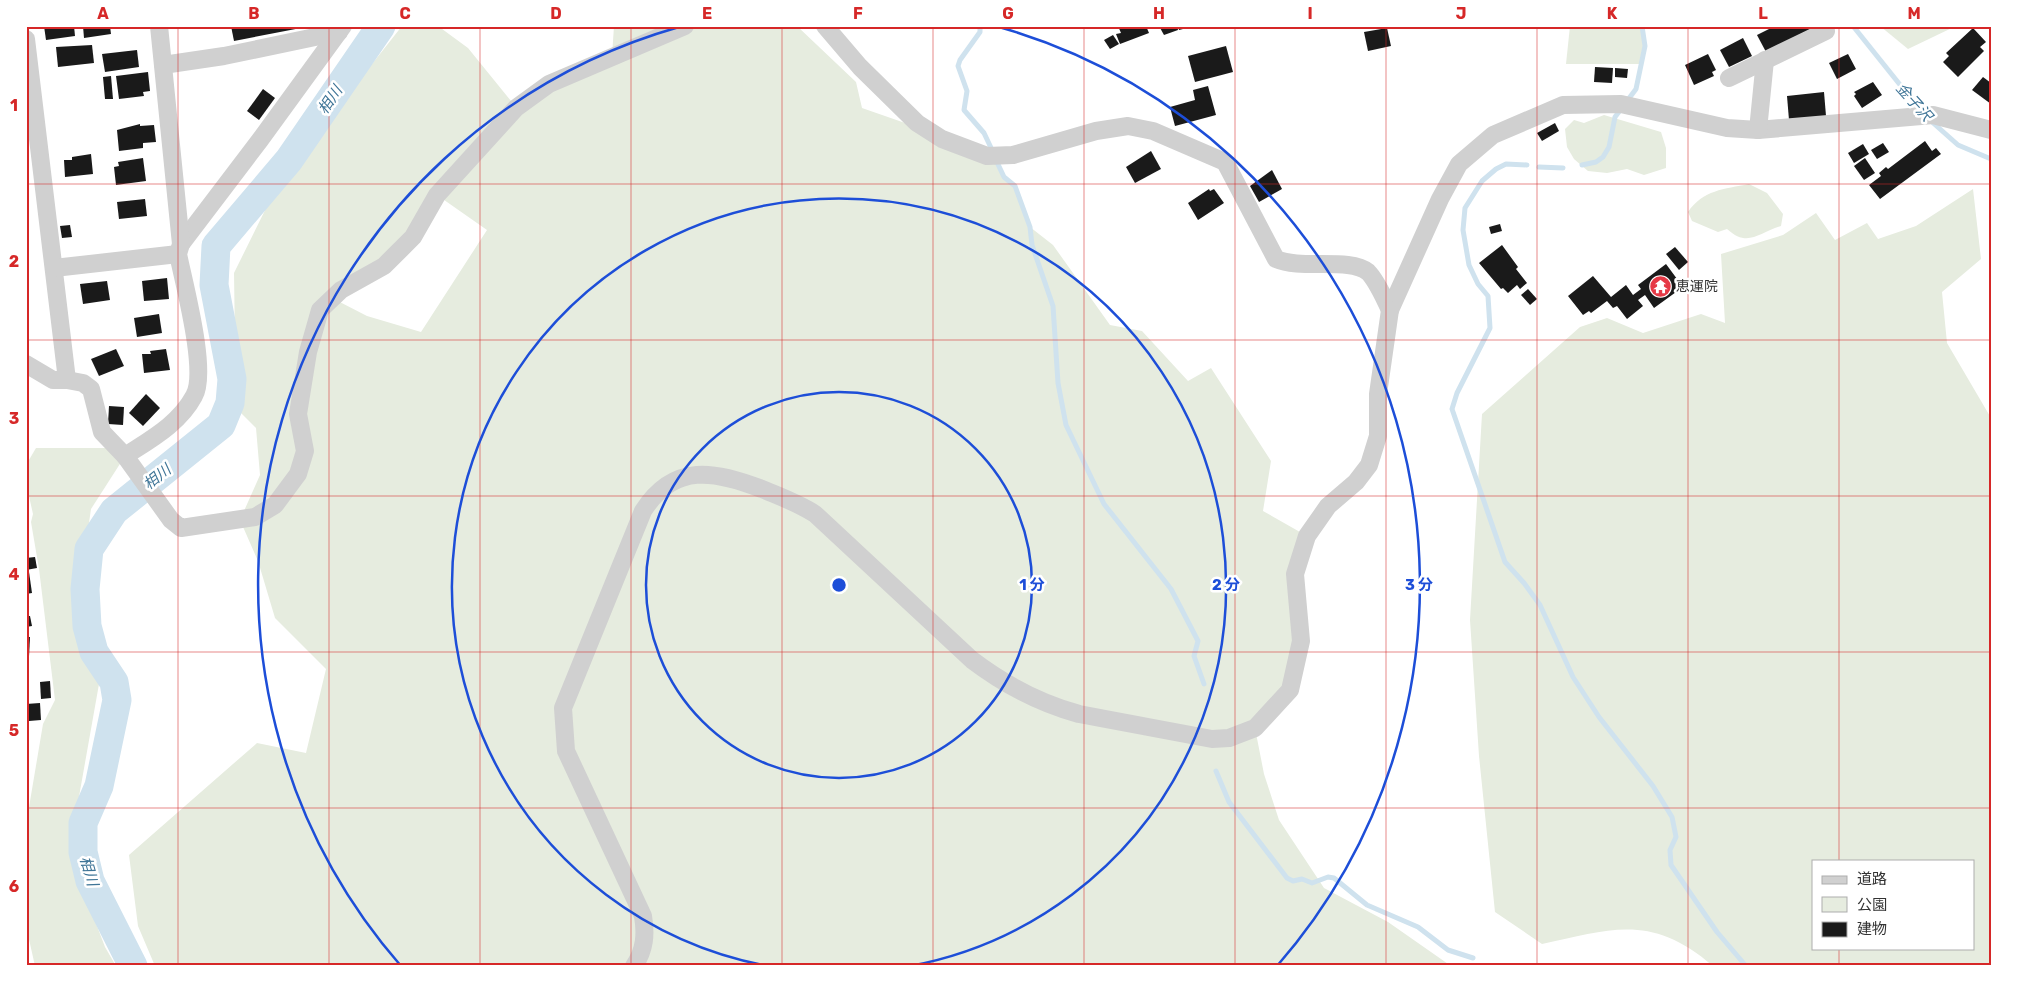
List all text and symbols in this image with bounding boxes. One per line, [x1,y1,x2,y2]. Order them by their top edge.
text: A [97,4,109,23]
text: B [248,4,260,23]
text: C [399,4,411,23]
text: D [550,4,562,23]
text: E [702,4,712,23]
text: F [853,4,863,23]
text: G [1002,4,1014,23]
text: H [1153,4,1165,23]
text: I [1307,4,1313,23]
text: J [1456,4,1466,23]
text: K [1607,4,1618,23]
text: L [1758,4,1768,23]
text: M [1907,4,1921,23]
water label: 金子沢 [1892,79,1937,126]
water label: 相川 [314,81,347,117]
text: 1 [10,96,18,115]
text: 2 [9,252,19,271]
temple icon: 恵運院 [1648,274,1672,298]
place label: 恵運院 [1676,278,1718,295]
text: 3 [9,409,19,428]
water label: 相川 [140,459,176,493]
text: 4 [9,565,20,584]
centre of rings [830,576,848,594]
text: 1 分 [1019,576,1045,594]
text: 2 分 [1212,576,1240,594]
text: 3 分 [1405,576,1433,594]
text: 5 [9,721,19,740]
water label: 相川 [76,854,102,890]
legend [1812,860,1974,950]
text: 道路 [1857,870,1887,888]
text: 6 [9,877,19,896]
text: 公園 [1857,896,1887,914]
text: 建物 [1857,920,1887,938]

